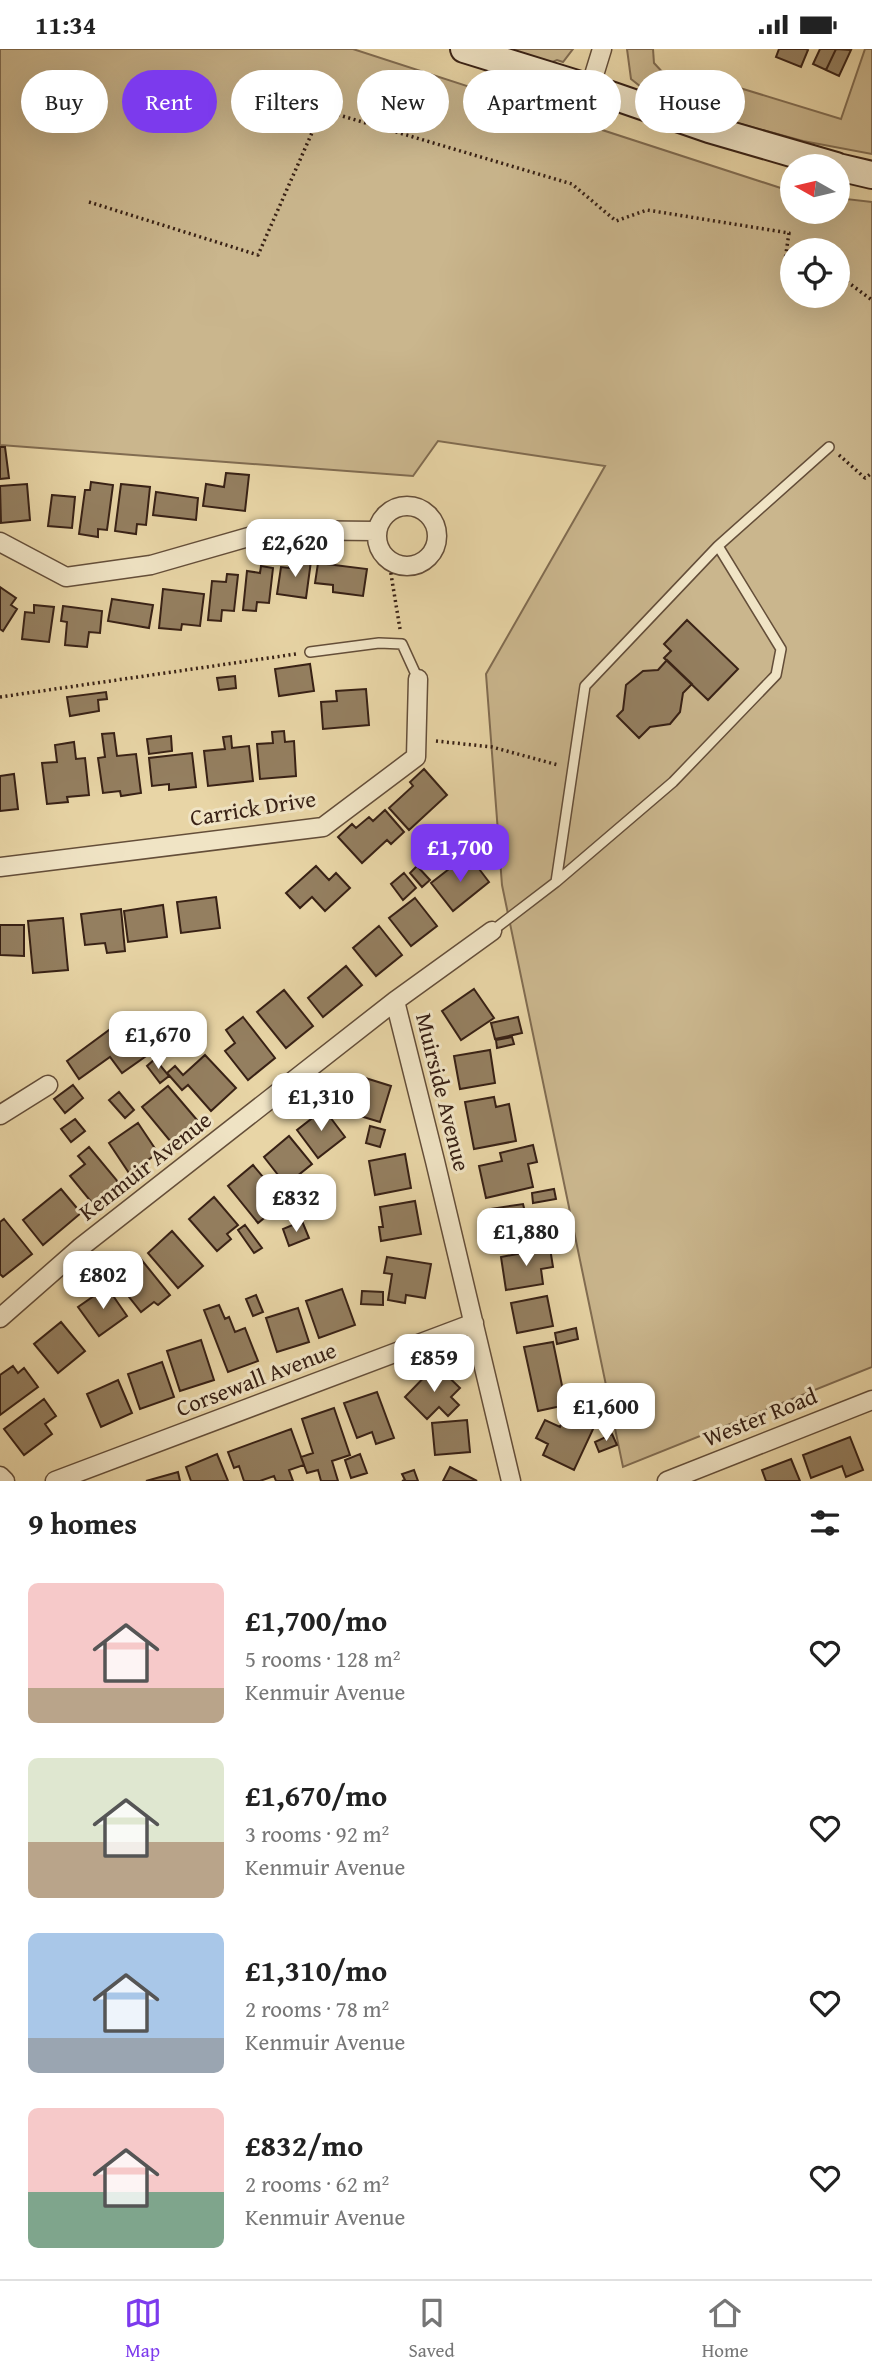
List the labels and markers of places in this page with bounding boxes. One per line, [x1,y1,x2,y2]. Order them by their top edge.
pin: £2,620 [238,519,352,579]
pin: £1,700 [403,825,517,884]
pin: £1,670 [101,1011,215,1071]
pin: £1,310 [264,1073,378,1133]
pin: £832 [255,1175,337,1234]
pin: £1,880 [469,1209,583,1268]
pin: £802 [62,1251,144,1311]
pin: £859 [393,1335,475,1394]
pin: £1,600 [549,1383,663,1443]

